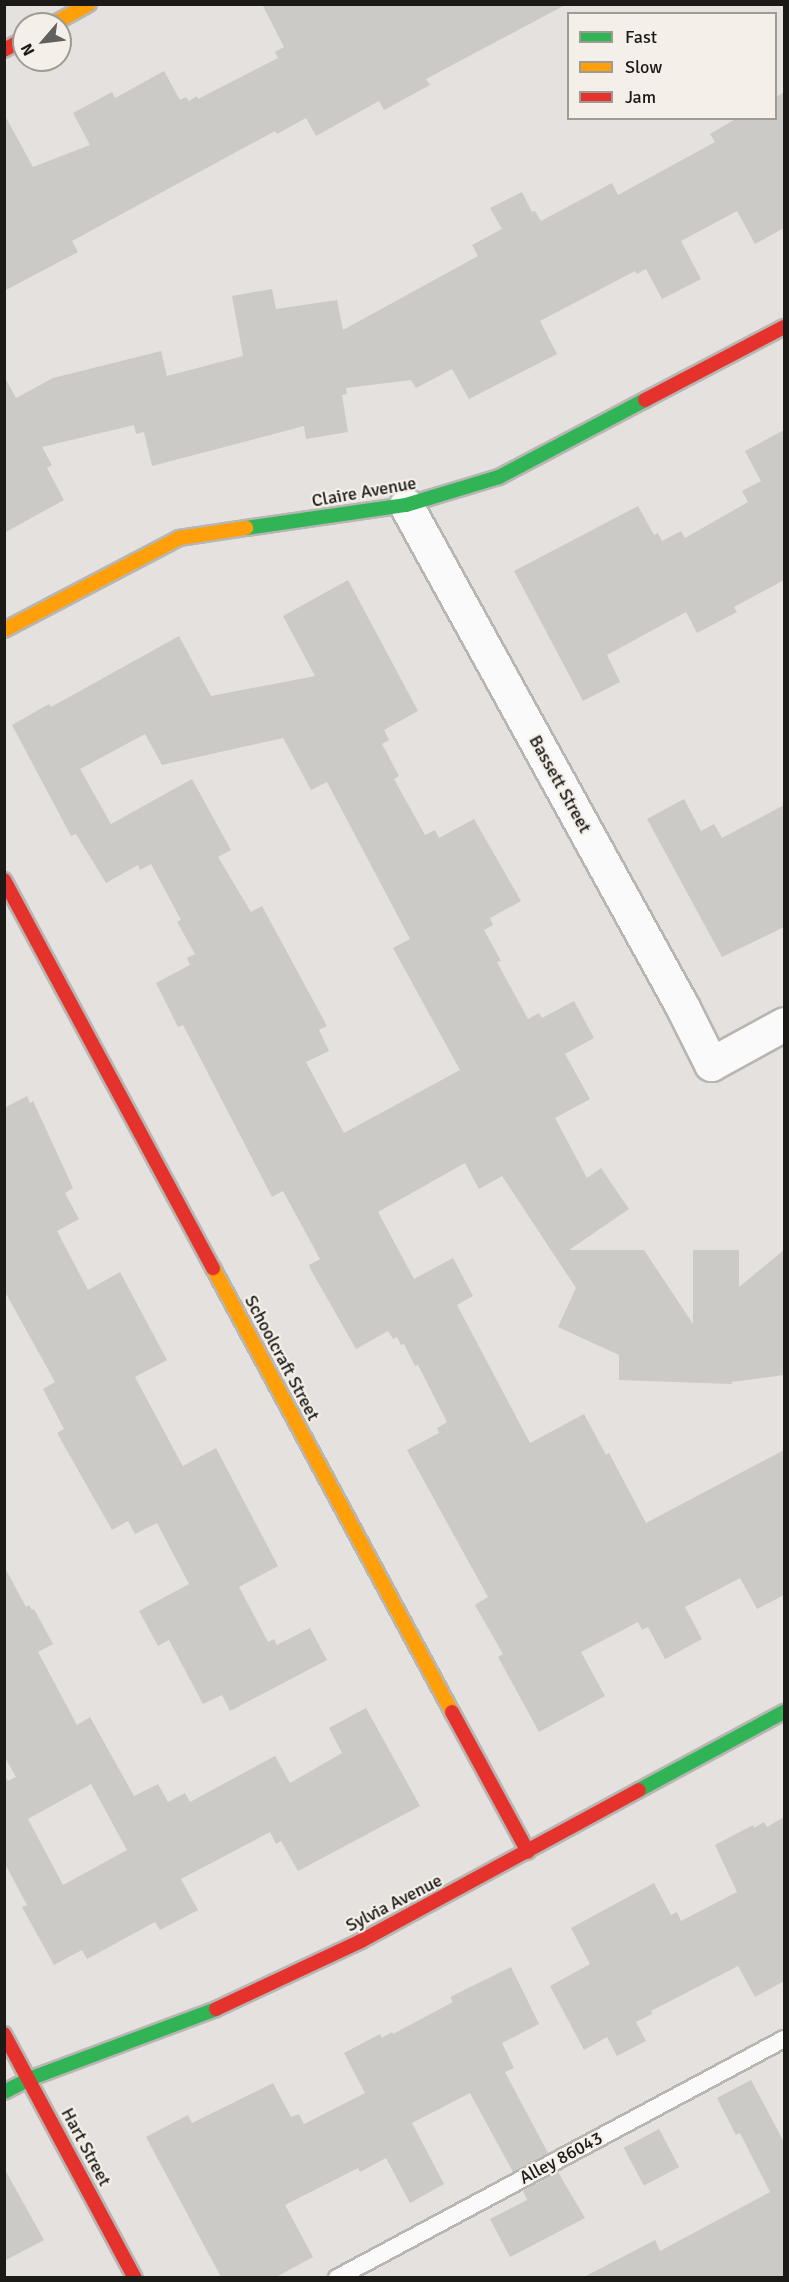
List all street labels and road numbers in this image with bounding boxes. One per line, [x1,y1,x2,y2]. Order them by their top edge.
street label: Claire Avenue [310,472,418,512]
street label: Bassett Street [524,731,596,837]
street label: Schoolcraft Street [240,1292,324,1424]
street label: Sylvia Avenue [342,1869,446,1937]
street label: Hart Street [56,2104,116,2190]
street label: Alley 86043 [516,2127,606,2189]

